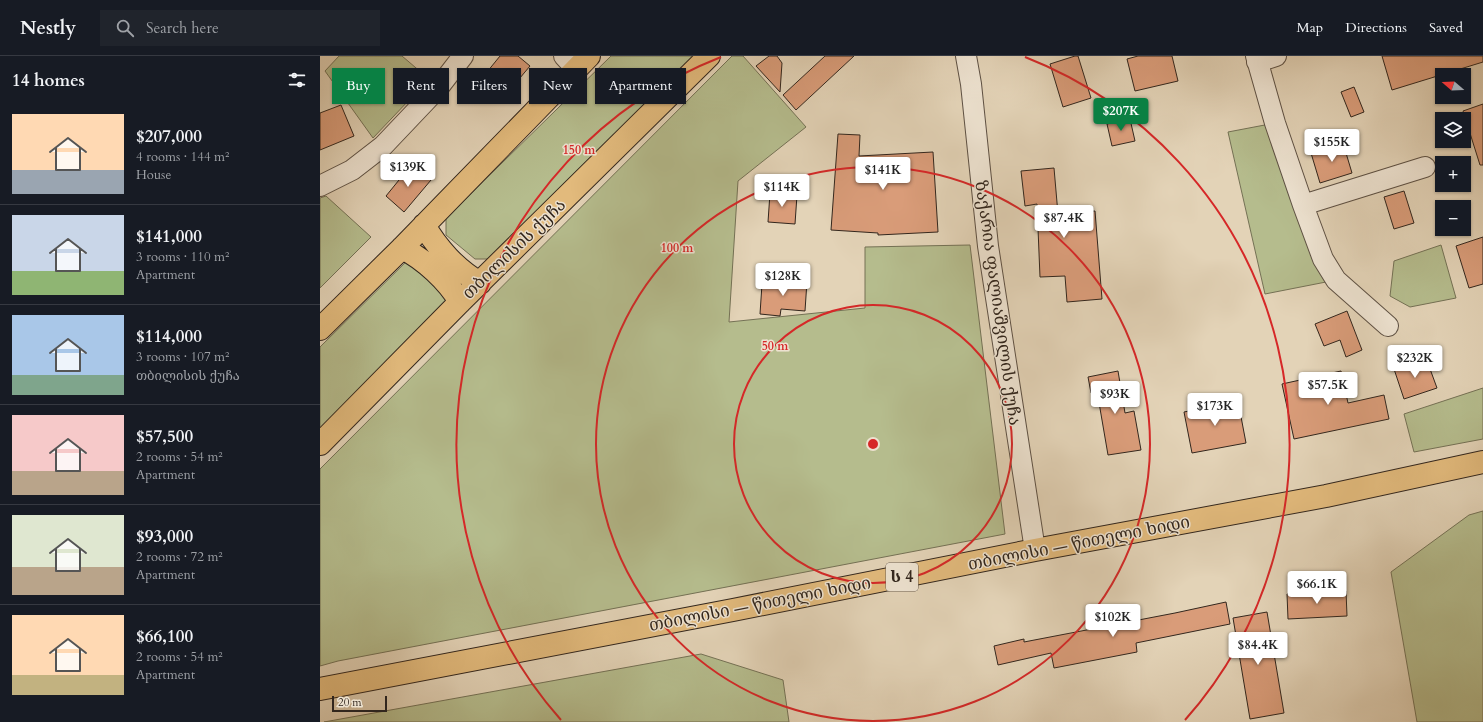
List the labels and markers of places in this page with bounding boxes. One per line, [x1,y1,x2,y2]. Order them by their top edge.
pin: $207K [1093,98,1149,132]
pin: $155K [1304,129,1360,163]
pin: $139K [380,154,436,188]
pin: $141K [855,157,911,191]
pin: $114K [754,174,810,208]
pin: $87.4K [1031,205,1097,239]
pin: $128K [755,263,811,297]
pin: $232K [1387,345,1443,379]
pin: $57.5K [1295,372,1361,406]
pin: $93K [1091,381,1139,415]
pin: $173K [1187,393,1243,427]
centre of rings [866,437,880,451]
pin: $66.1K [1284,571,1350,605]
pin: $102K [1085,604,1141,638]
pin: $84.4K [1225,632,1291,666]

